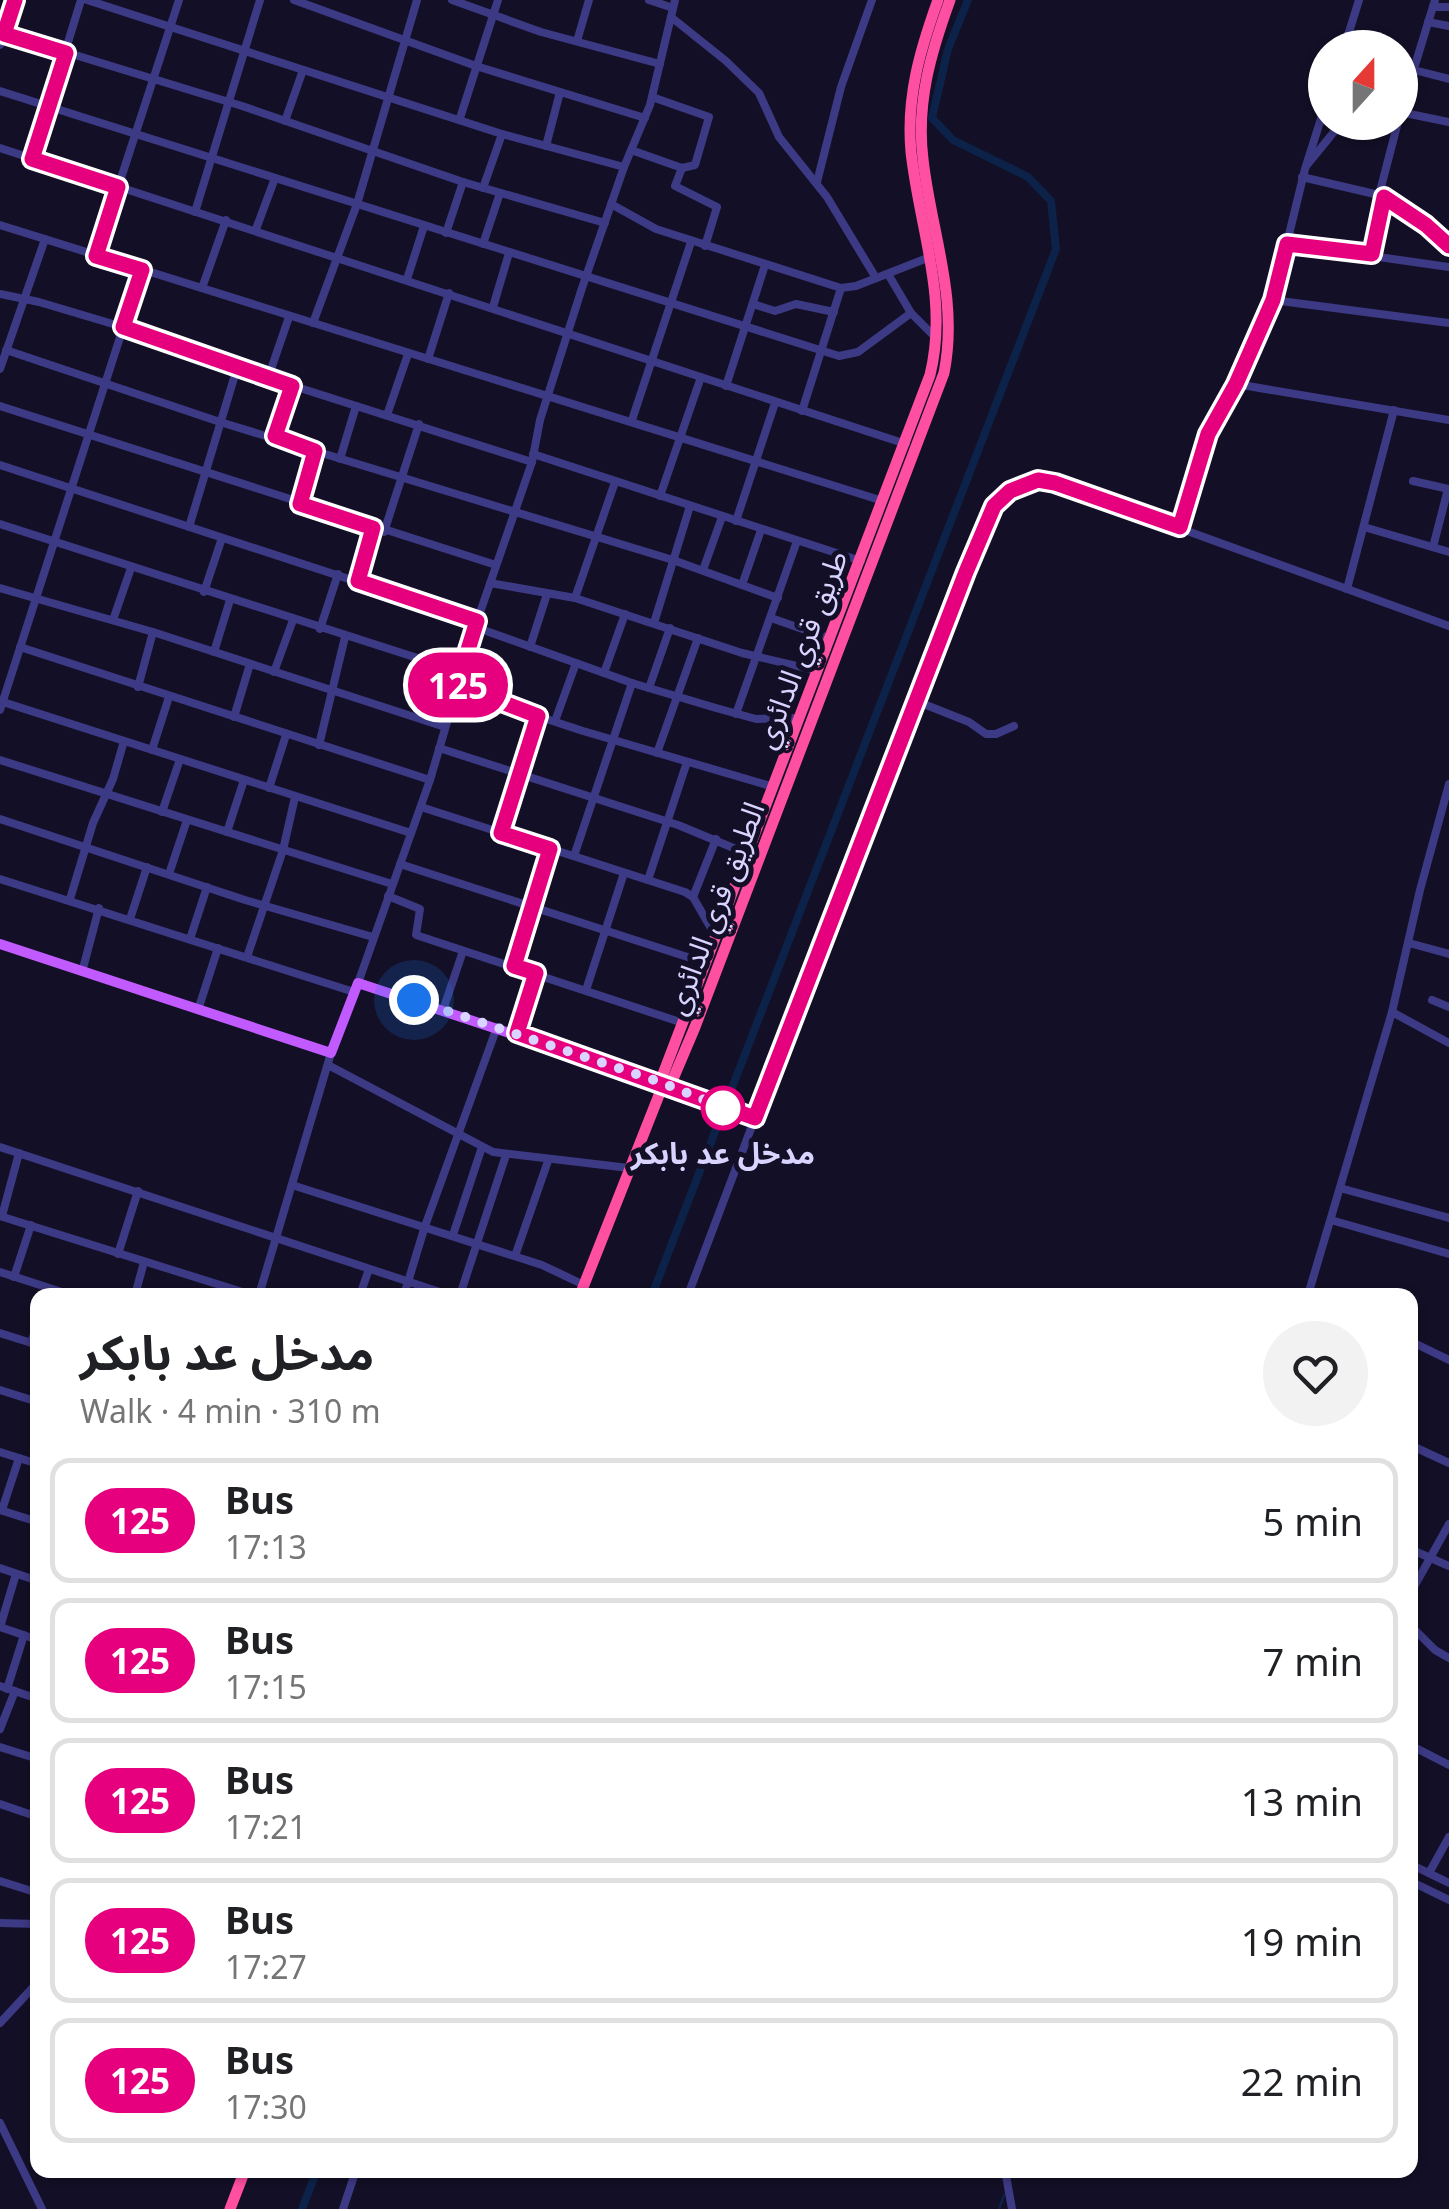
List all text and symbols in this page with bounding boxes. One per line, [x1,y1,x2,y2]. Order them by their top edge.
north arrow [1308,30,1418,140]
map controls [1308,30,1418,140]
street label: طريق قري الدائري [743,544,860,755]
line badge: 125 [400,652,516,718]
text: 125 [428,662,488,709]
street label: الطريق قري الدائري [655,796,777,1022]
your location [389,975,439,1025]
marker: مدخل عد بابكر [702,1087,744,1129]
place label: مدخل عد بابكر [629,1132,815,1173]
text: مدخل عد بابكر [80,1319,374,1384]
button: heart [1263,1321,1368,1426]
text: Walk · 4 min · 310 m [80,1389,381,1432]
text: Bus [225,1473,294,1525]
text: 5 min [1263,1495,1363,1547]
text: 125 [110,1497,170,1544]
text: 17:13 [225,1525,307,1568]
text: Bus [225,1613,294,1665]
text: 7 min [1263,1635,1363,1687]
text: 125 [110,1637,170,1684]
text: 17:15 [225,1665,307,1708]
text: Bus [225,1753,294,1805]
text: 13 min [1241,1775,1363,1827]
text: 125 [110,1777,170,1824]
text: 17:21 [225,1805,307,1848]
text: Bus [225,1893,294,1945]
text: 19 min [1241,1915,1363,1967]
text: 125 [110,1917,170,1964]
text: 17:27 [225,1945,307,1988]
text: Bus [225,2033,294,2085]
text: 22 min [1241,2055,1363,2107]
text: 125 [110,2057,170,2104]
text: 17:30 [225,2085,307,2128]

